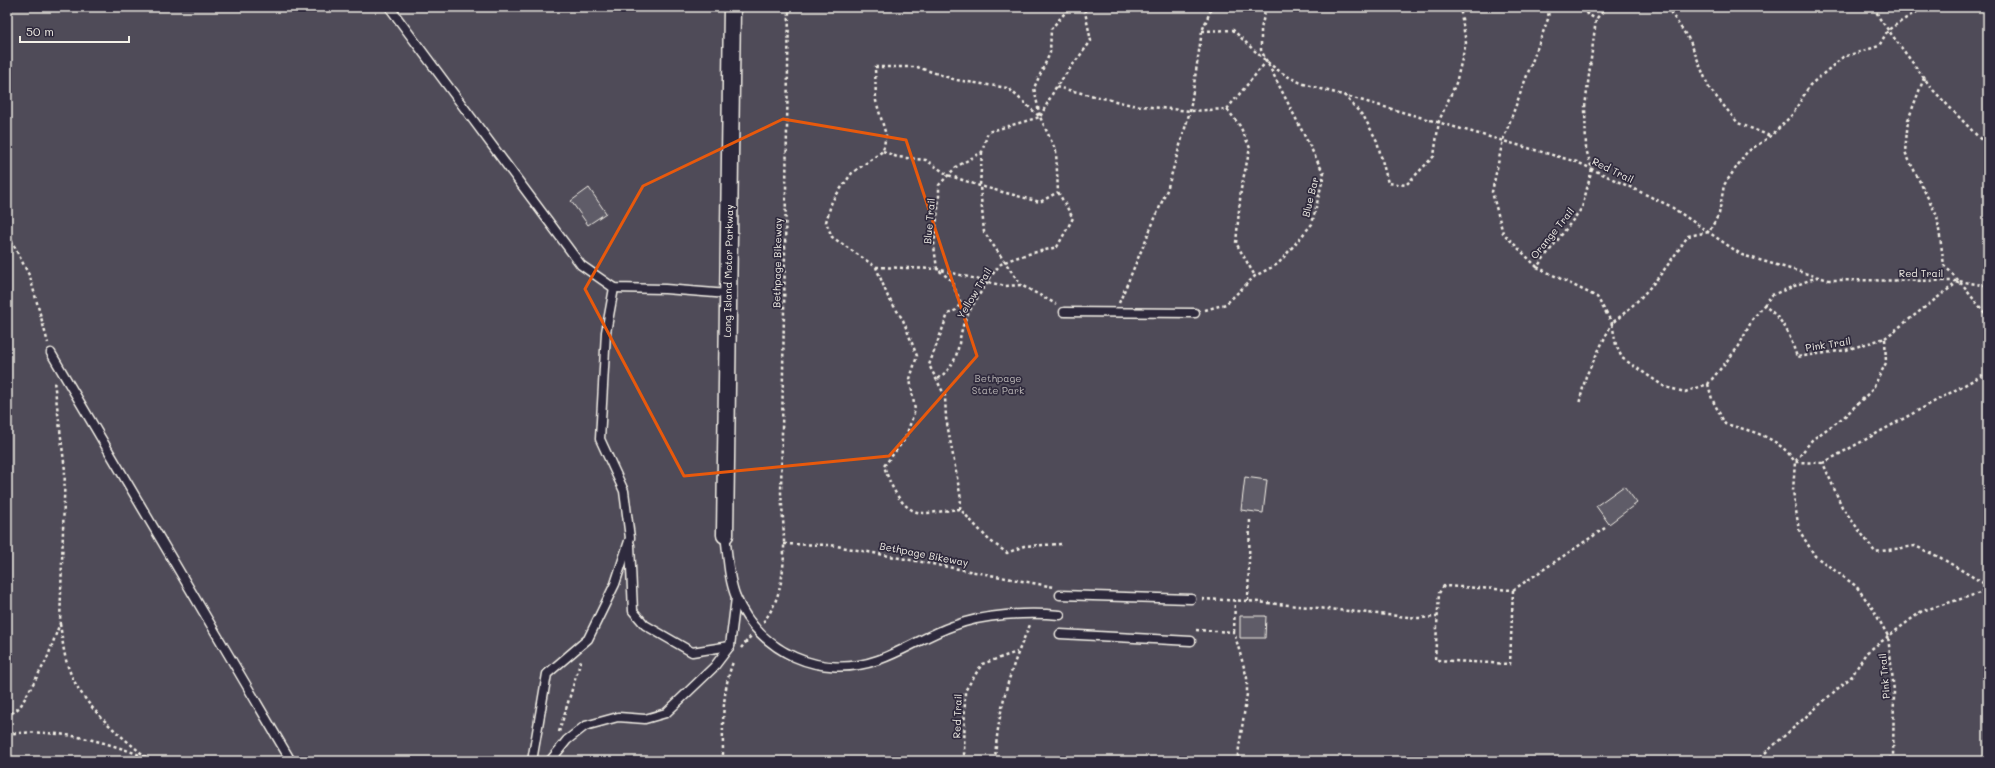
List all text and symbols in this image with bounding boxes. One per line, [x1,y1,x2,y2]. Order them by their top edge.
scale bar [20,18,129,44]
text: 50 m [26,23,54,39]
street label: Red Trail [1590,154,1636,186]
street label: Blue Bar [1298,175,1322,219]
street label: Blue Trail [920,197,938,245]
street label: Long Island Motor Parkway [720,204,736,338]
street label: Orange Trail [1527,204,1577,262]
street label: Bethpage Bikeway [769,218,785,308]
street label: Yellow Trail [953,265,995,321]
street label: Red Trail [1899,266,1943,280]
street label: Pink Trail [1804,334,1852,354]
park label: Bethpage State Park [972,371,1024,397]
street label: Bethpage Bikeway [878,539,970,569]
street label: Pink Trail [1875,653,1893,699]
street label: Red Trail [949,694,965,738]

